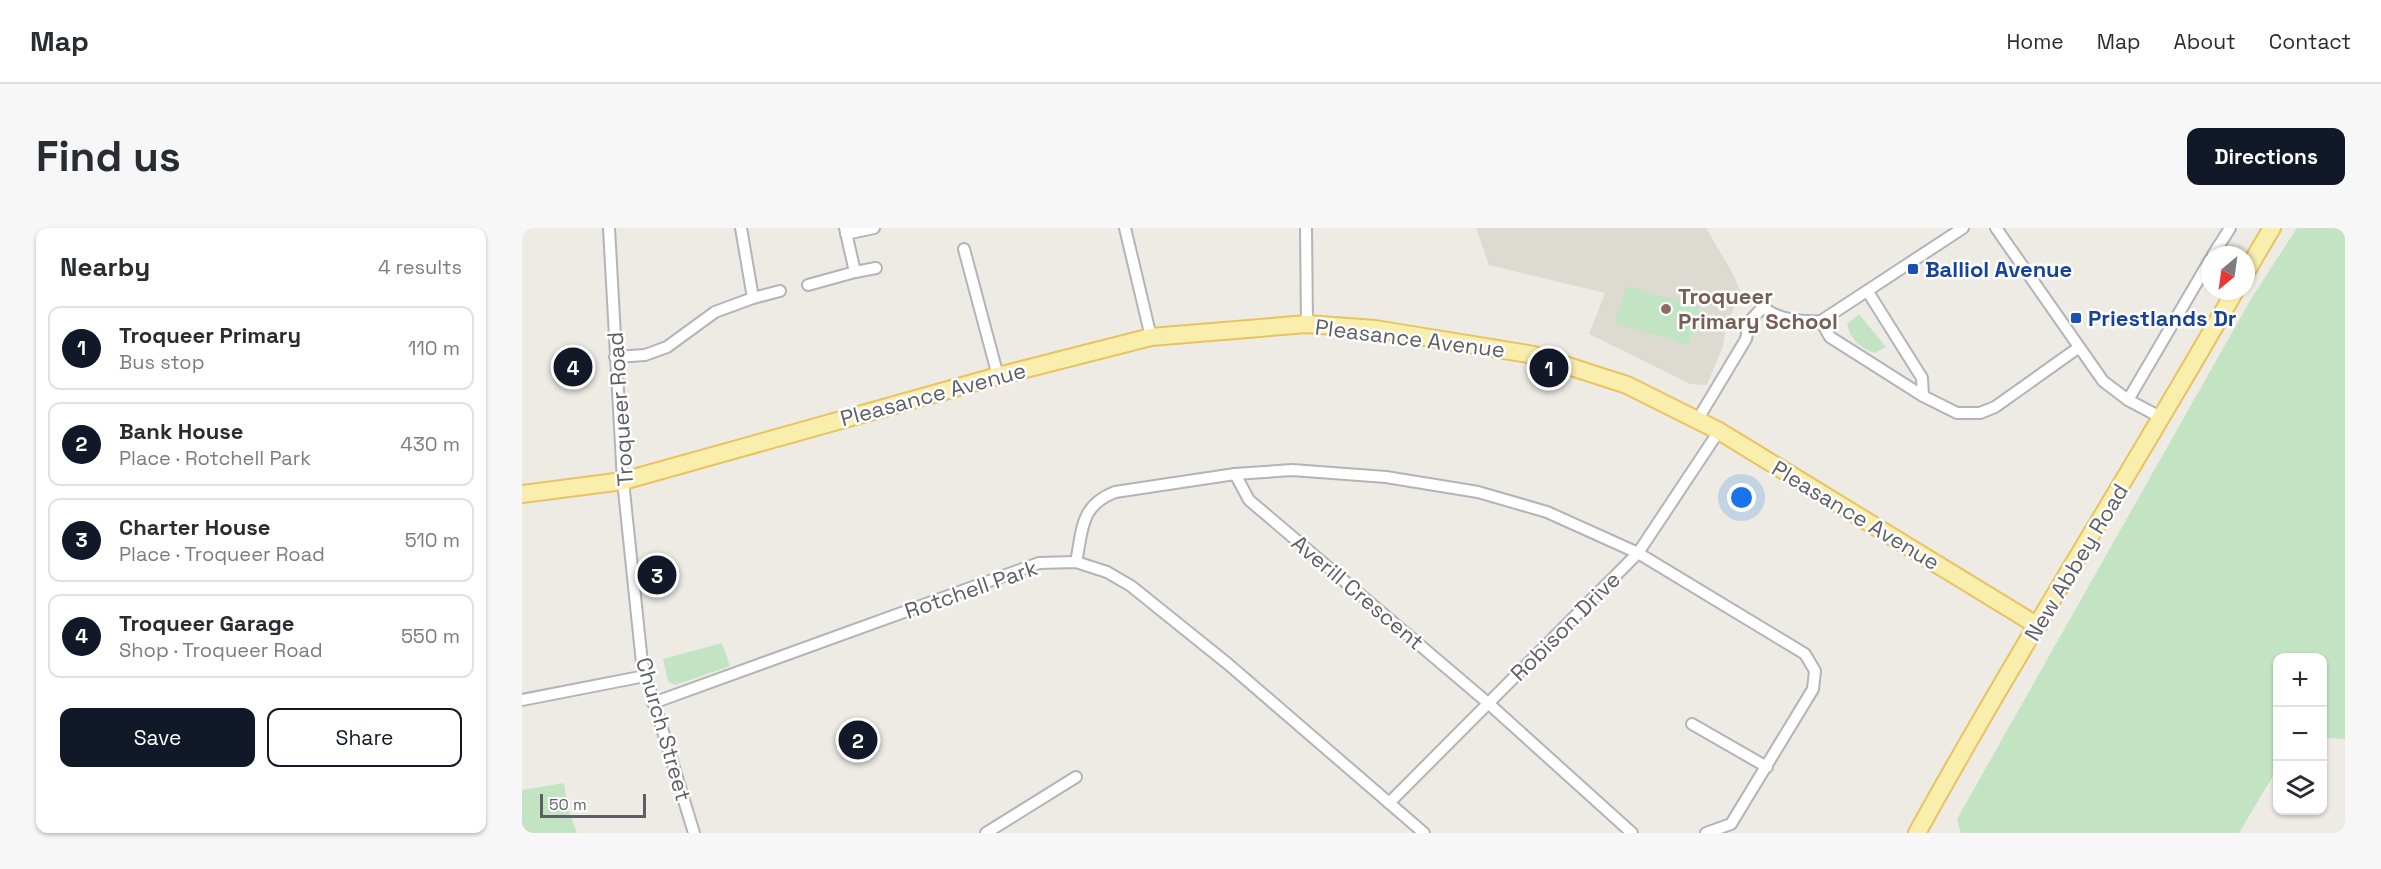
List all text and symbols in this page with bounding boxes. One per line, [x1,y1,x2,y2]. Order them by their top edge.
text: Map [30,23,89,59]
text: Home [2006,28,2064,55]
text: Map [2097,28,2141,55]
text: About [2174,28,2236,55]
text: Contact [2269,28,2351,55]
button: Directions [2187,128,2345,185]
text: Find us [36,130,181,183]
north arrow [2201,246,2255,300]
text: Nearby [60,250,150,284]
text: 4 results [378,254,462,280]
place label: Balliol Avenue [1925,255,2072,283]
marker: Balliol Avenue [1906,262,1920,276]
place label: Troqueer Primary School [1678,282,1838,335]
marker: Troqueer Primary School [1659,302,1673,316]
place label: Priestlands Dr [2088,304,2237,332]
marker: Priestlands Dr [2069,311,2083,325]
street label: Pleasance Avenue [1313,312,1507,364]
text: Troqueer Primary [119,321,301,349]
street label: Troqueer Road [601,331,639,487]
text: 1 [77,335,86,361]
text: 110 m [408,335,460,361]
pin: 4 [554,344,592,390]
pin: 1 [1530,346,1568,390]
text: Bus stop [119,349,205,375]
street label: Pleasance Avenue [837,356,1029,432]
text: Bank House [119,417,244,445]
text: 2 [76,431,87,457]
text: 430 m [400,431,460,457]
text: Place · Rotchell Park [119,445,311,471]
street label: Pleasance Avenue [1767,454,1945,576]
street label: New Abbey Road [2018,478,2134,646]
your location [1727,483,1756,512]
text: Charter House [119,513,270,541]
text: 3 [75,527,88,553]
text: 510 m [405,527,460,553]
street label: Averill Crescent [1286,529,1430,655]
text: Place · Troqueer Road [119,541,325,567]
pin: 3 [638,552,676,598]
street label: Rotchell Park [901,553,1041,625]
street label: Robison Drive [1504,565,1626,687]
text: Troqueer Garage [119,609,294,637]
text: 4 [75,623,88,649]
text: 550 m [401,623,460,649]
text: Shop · Troqueer Road [119,637,323,663]
map controls [2273,653,2327,815]
button: + [2273,653,2327,707]
street label: Church Street [630,654,698,804]
button: − [2273,707,2327,761]
button: Save [60,708,255,767]
button: Share [267,708,462,767]
pin: 2 [838,718,878,762]
button: layers [2273,761,2327,815]
scale bar [540,791,646,818]
text: 50 m [549,794,587,815]

